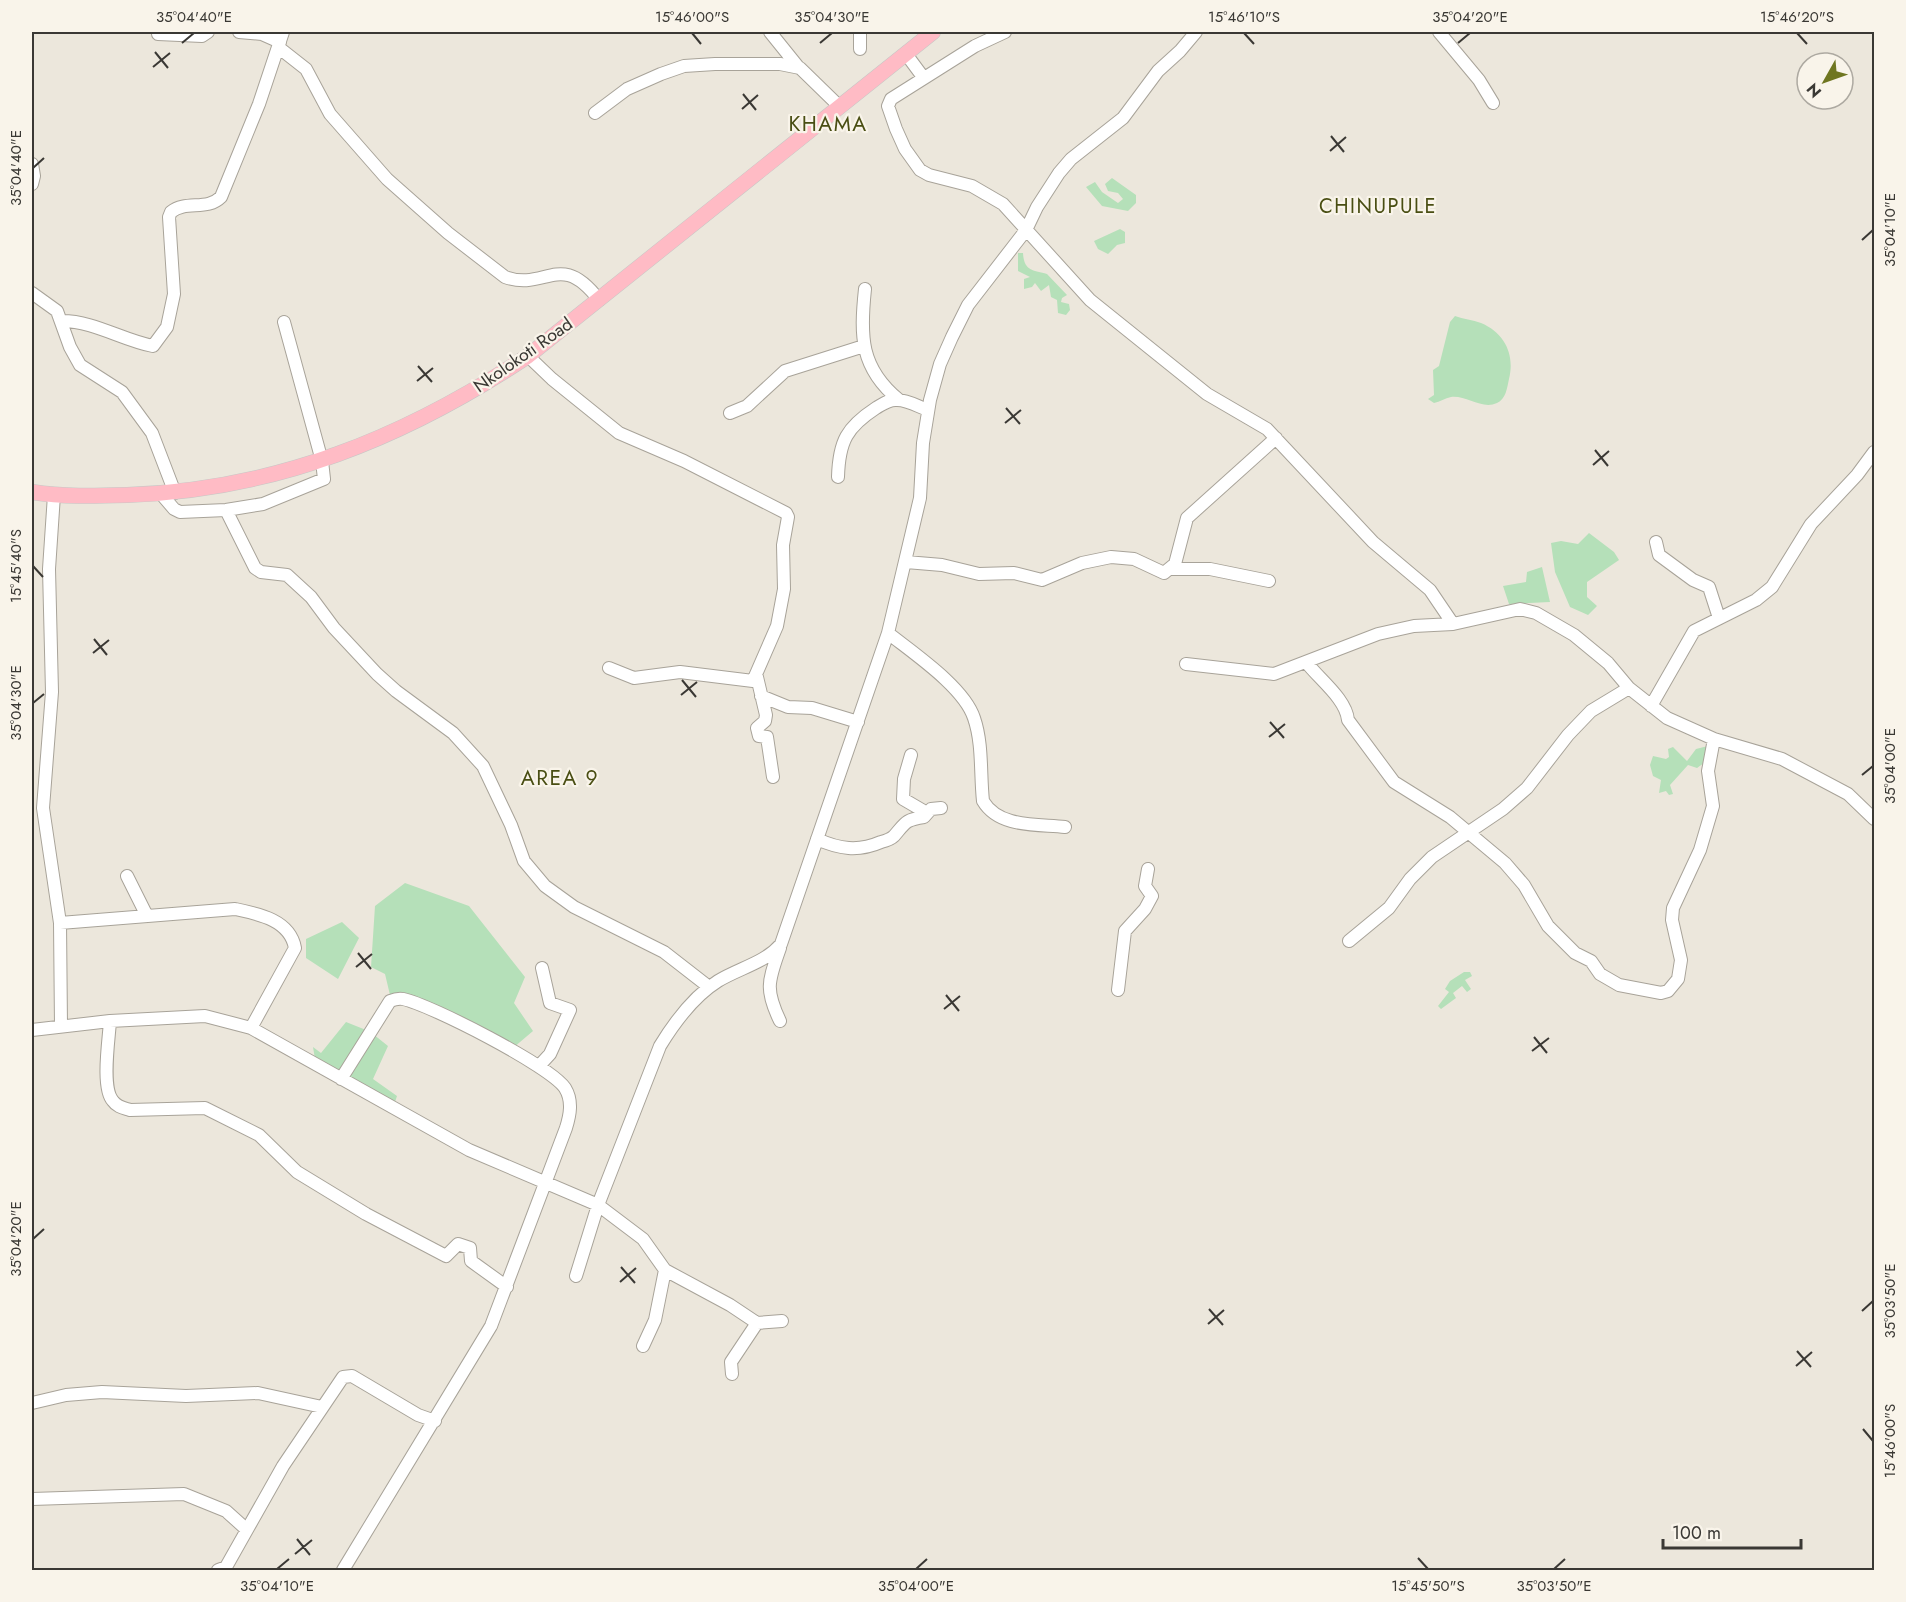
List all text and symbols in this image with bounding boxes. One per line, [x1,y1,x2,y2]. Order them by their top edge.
text: 35°04'40"E [156,6,232,28]
text: 15°46'00"S [655,6,729,28]
text: 35°04'30"E [794,6,870,28]
text: 15°46'10"S [1208,6,1280,28]
text: 35°04'20"E [1432,6,1508,28]
text: 15°46'20"S [1760,6,1834,28]
north arrow [1795,51,1855,111]
text: N [1801,78,1827,103]
district label: KHAMA [788,109,868,139]
text: 35°04'40"E [5,130,27,206]
district label: CHINUPULE [1319,192,1437,221]
text: 35°04'10"E [1879,193,1901,267]
street label: Nkolokoti Road [468,311,578,399]
text: 15°45'40"S [5,529,27,603]
text: 35°04'30"E [5,665,27,741]
text: 35°04'00"E [1879,728,1901,804]
district label: AREA 9 [521,763,599,793]
text: 35°04'20"E [5,1201,27,1277]
text: 35°03'50"E [1879,1264,1901,1338]
text: 15°46'00"S [1879,1404,1901,1478]
scale bar [1663,1512,1801,1550]
text: 100 m [1672,1520,1721,1546]
text: 35°04'10"E [240,1575,314,1597]
text: 35°04'00"E [878,1575,954,1597]
text: 15°45'50"S [1391,1575,1465,1597]
text: 35°03'50"E [1517,1575,1591,1597]

